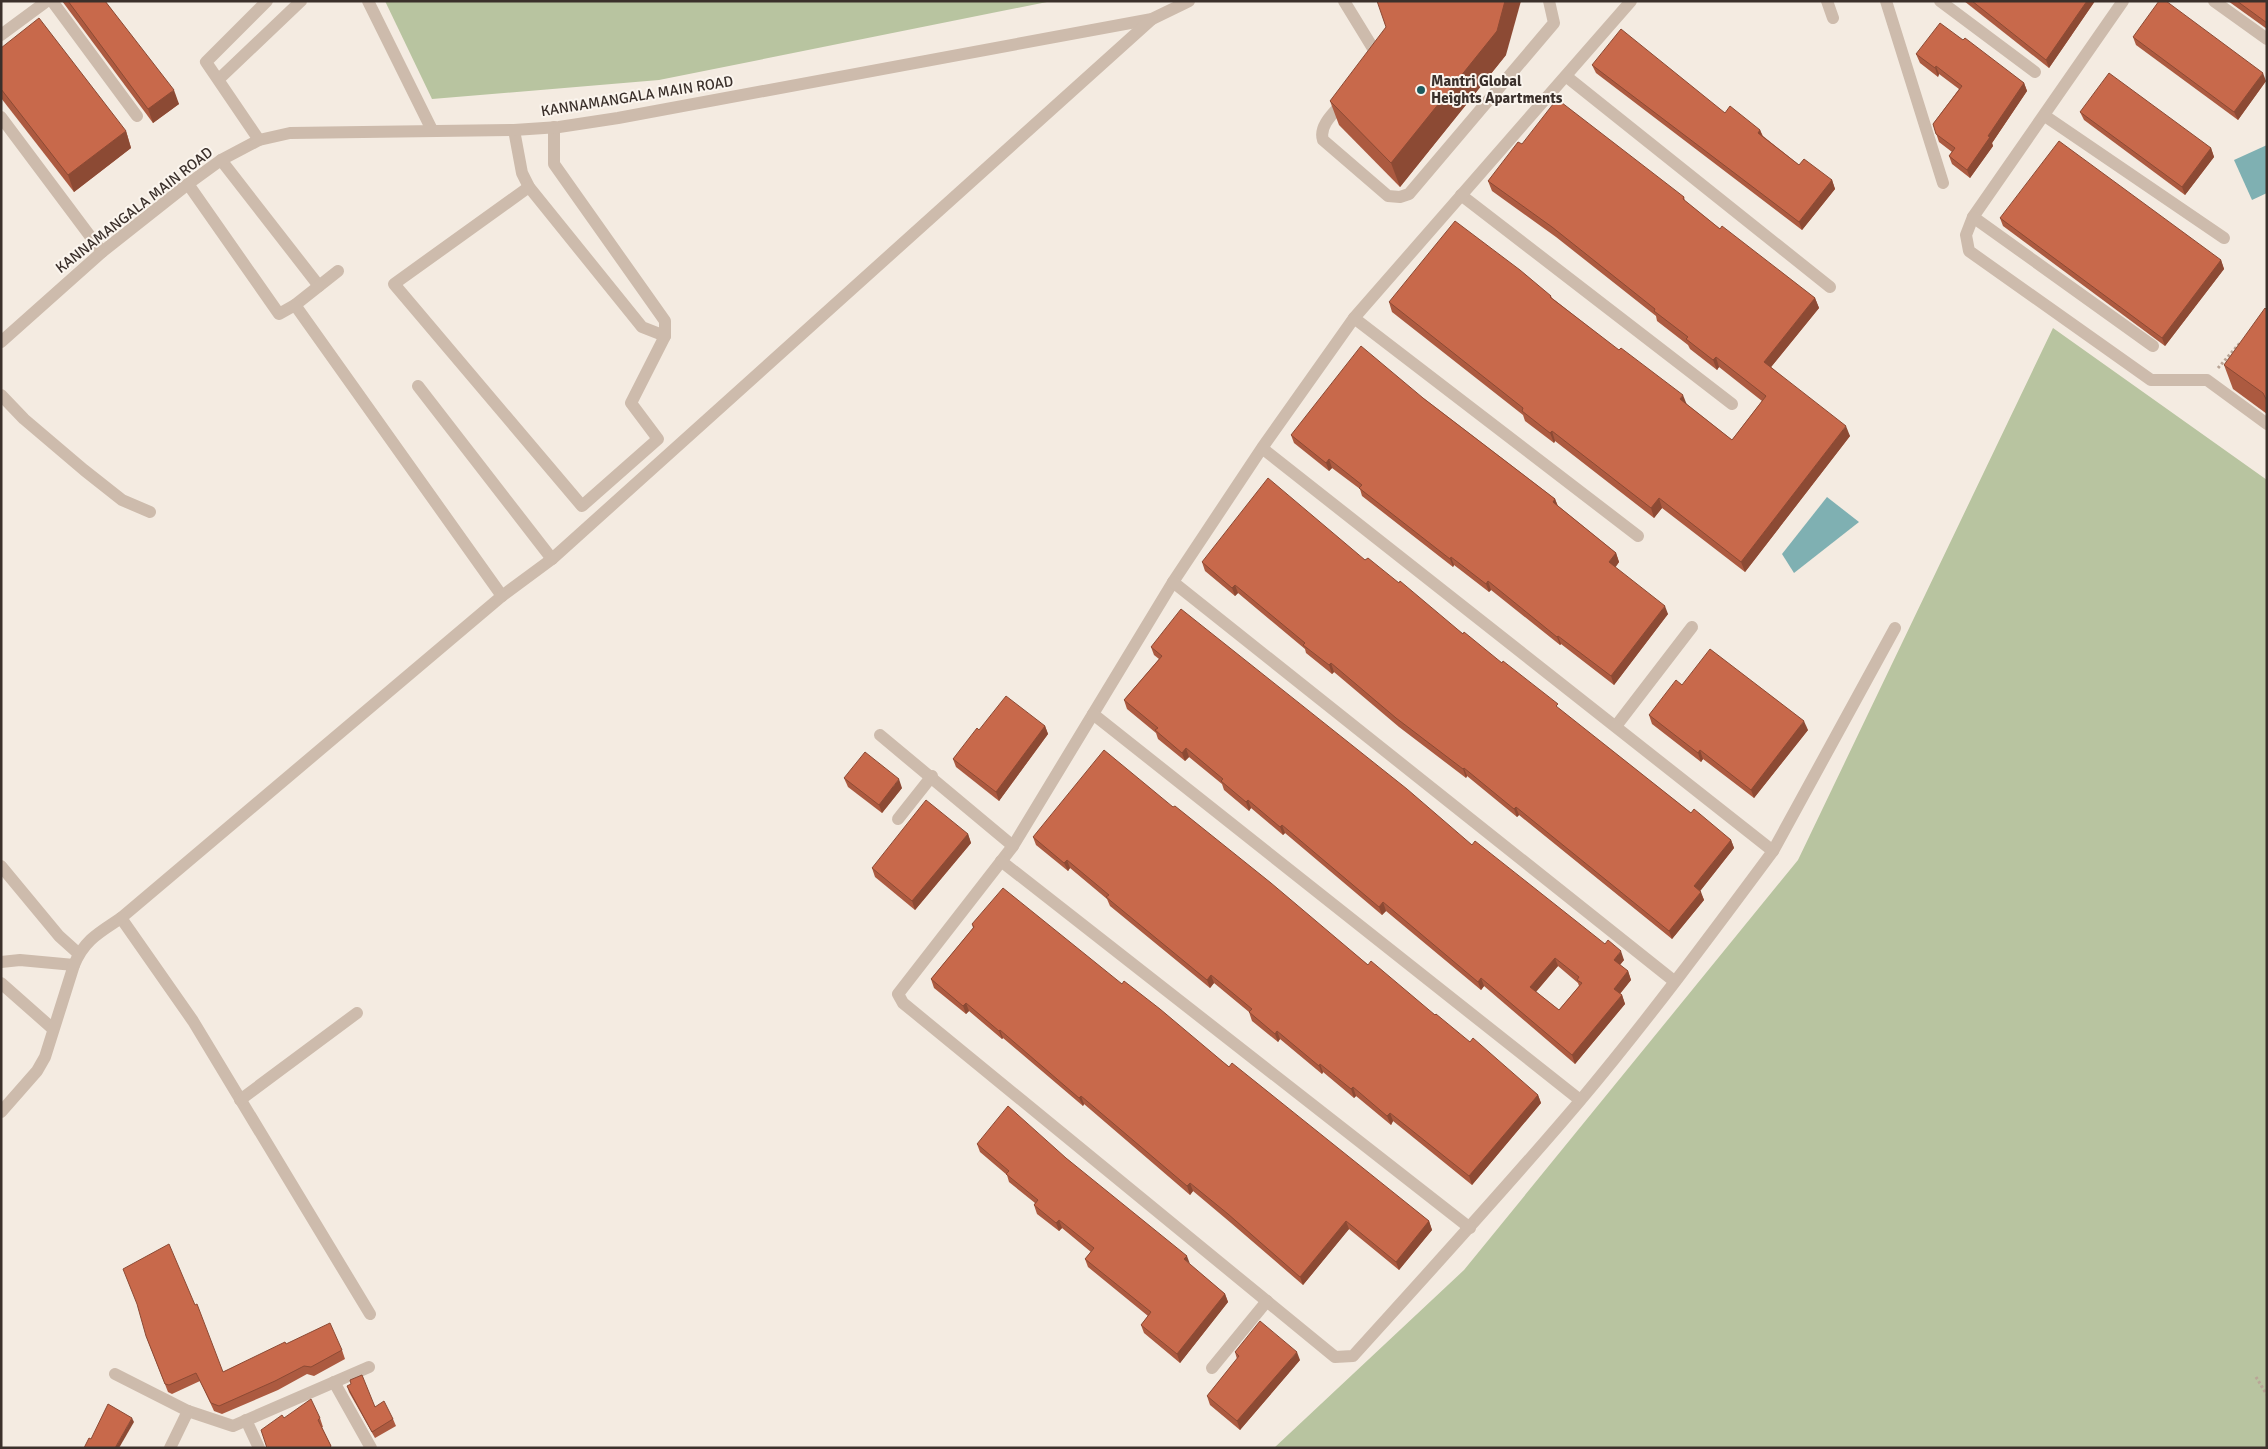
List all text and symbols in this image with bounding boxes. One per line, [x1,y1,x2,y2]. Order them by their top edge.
street label: KANNAMANGALA MAIN ROAD [539,72,735,120]
place label: Mantri Global Heights Apartments [1431,72,1563,107]
marker: Mantri Global Heights Apartments [1415,84,1427,96]
street label: KANNAMANGALA MAIN ROAD [52,143,216,277]

